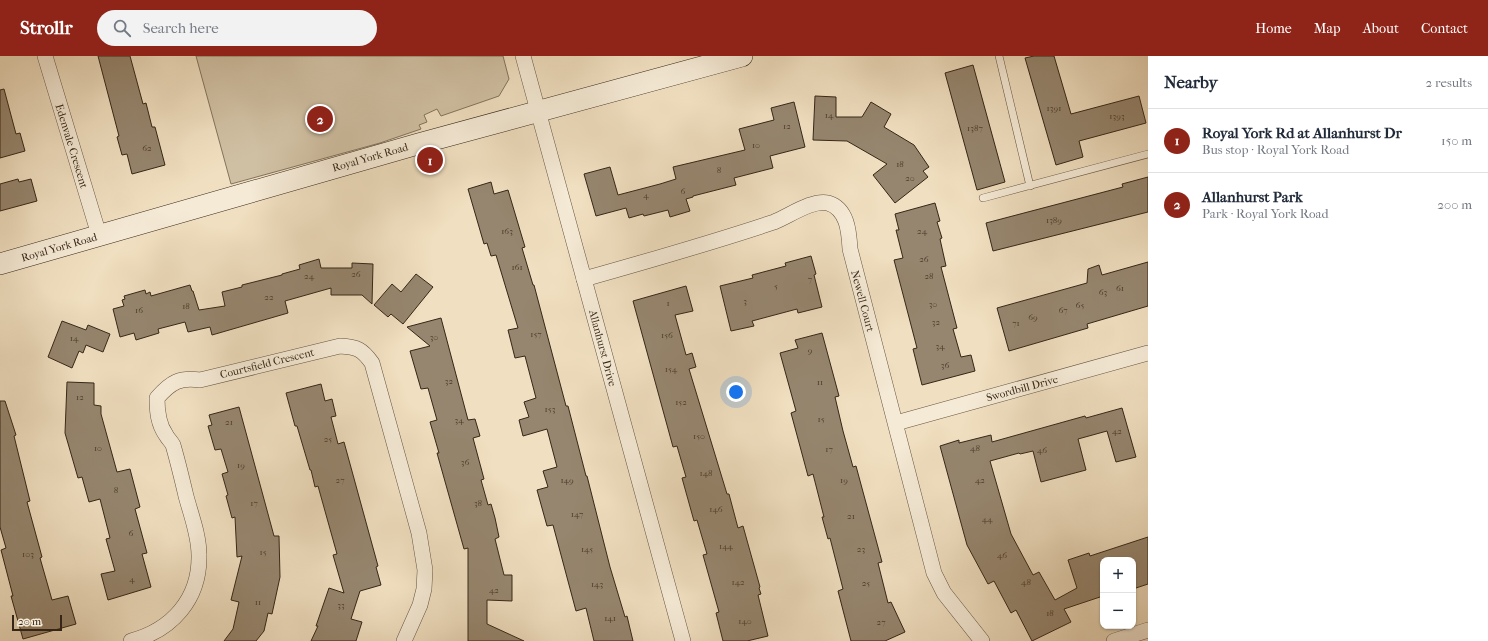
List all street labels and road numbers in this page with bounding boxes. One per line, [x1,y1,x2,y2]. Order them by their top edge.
street label: Edenvale Crescent [53,102,91,190]
street label: Royal York Road [331,140,411,175]
street label: Royal York Road [20,230,100,265]
street label: Newell Court [848,269,877,333]
street label: Allanhurst Drive [586,307,619,388]
street label: Courtsfield Crescent [219,345,316,381]
street label: Swordbill Drive [985,373,1060,404]

